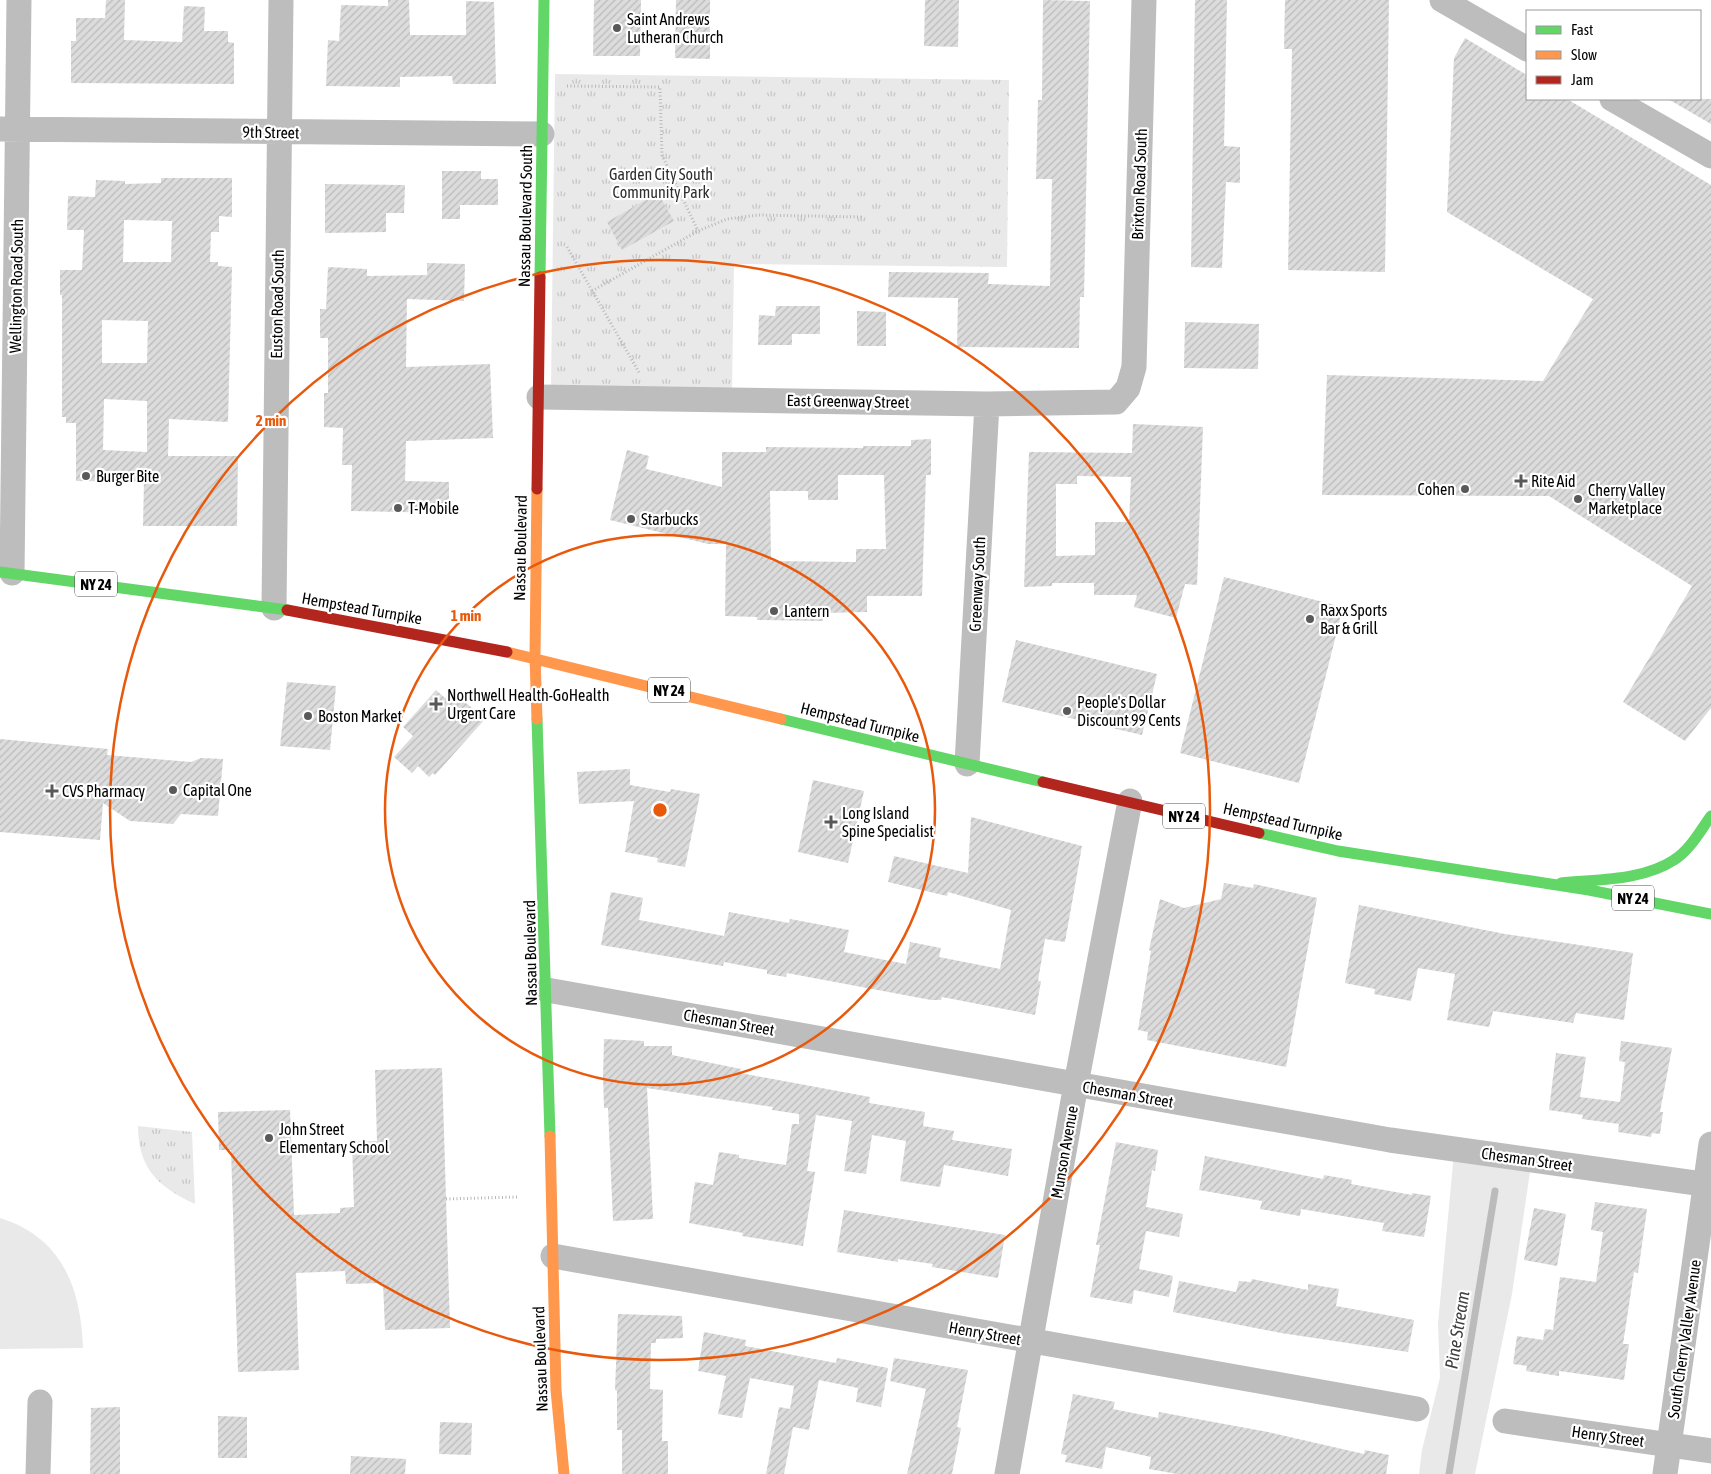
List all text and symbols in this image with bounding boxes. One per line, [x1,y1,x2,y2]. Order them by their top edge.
place label: Saint Andrews Lutheran Church [627,10,723,46]
legend [1526,10,1701,100]
text: Fast [1571,21,1593,38]
marker: Saint Andrews Lutheran Church [611,22,623,34]
text: Slow [1571,46,1597,63]
text: Jam [1571,71,1594,88]
street label: 9th Street [242,123,300,142]
street label: Brixton Road South [1128,128,1150,240]
street label: Nassau Boulevard South [515,145,535,287]
park label: Garden City South Community Park [609,165,713,202]
street label: Wellington Road South [6,219,27,353]
street label: Euston Road South [267,249,287,359]
street label: East Greenway Street [786,391,910,412]
text: 2 min [256,412,286,429]
place label: Burger Bite [96,467,159,486]
marker: Burger Bite [80,470,92,482]
place label: Rite Aid [1531,472,1576,490]
marker: Rite Aid [1515,475,1527,487]
place label: Cohen [1417,480,1455,498]
place label: Cherry Valley Marketplace [1588,481,1666,518]
marker: Cohen [1459,483,1471,495]
marker: Cherry Valley Marketplace [1572,493,1584,505]
street label: Nassau Boulevard [510,495,530,601]
place label: T-Mobile [408,499,459,517]
marker: T-Mobile [392,502,404,514]
place label: Starbucks [641,510,699,528]
marker: Starbucks [625,513,637,525]
street label: Greenway South [966,536,989,632]
road number: NY 24 [75,572,117,596]
street label: Hempstead Turnpike [300,589,424,628]
place label: Raxx Sports Bar & Grill [1320,601,1388,637]
place label: Lantern [784,602,830,620]
marker: Lantern [768,605,780,617]
text: 1 min [451,607,481,624]
marker: Raxx Sports Bar & Grill [1304,613,1316,625]
road number: NY 24 [648,678,690,702]
place label: Northwell Health-GoHealth Urgent Care [447,686,609,723]
place label: People's Dollar Discount 99 Cents [1077,693,1181,729]
marker: Northwell Health-GoHealth Urgent Care [429,697,443,711]
street label: Hempstead Turnpike [798,699,921,746]
marker: People's Dollar Discount 99 Cents [1061,705,1073,717]
place label: Boston Market [318,707,403,725]
marker: Boston Market [302,710,314,722]
place label: Capital One [183,781,252,800]
place label: CVS Pharmacy [62,782,146,801]
marker: Capital One [167,784,179,796]
marker: CVS Pharmacy [46,785,58,797]
street label: Hempstead Turnpike [1221,799,1344,844]
centre of rings [651,801,669,819]
place label: Long Island Spine Specialist [842,804,934,841]
road number: NY 24 [1163,804,1205,828]
marker: Long Island Spine Specialist [824,815,838,829]
road number: NY 24 [1612,886,1654,910]
street label: Nassau Boulevard [520,900,540,1006]
street label: Chesman Street [682,1005,776,1039]
street label: Chesman Street [1081,1077,1175,1111]
street label: Munson Avenue [1047,1104,1081,1200]
place label: John Street Elementary School [279,1120,390,1157]
marker: John Street Elementary School [263,1132,275,1144]
street label: Chesman Street [1480,1144,1574,1174]
street label: South Cherry Valley Avenue [1664,1258,1705,1420]
water label: Pine Stream [1440,1289,1474,1370]
street label: Nassau Boulevard [529,1306,551,1412]
street label: Henry Street [947,1318,1023,1349]
street label: Henry Street [1570,1422,1646,1451]

